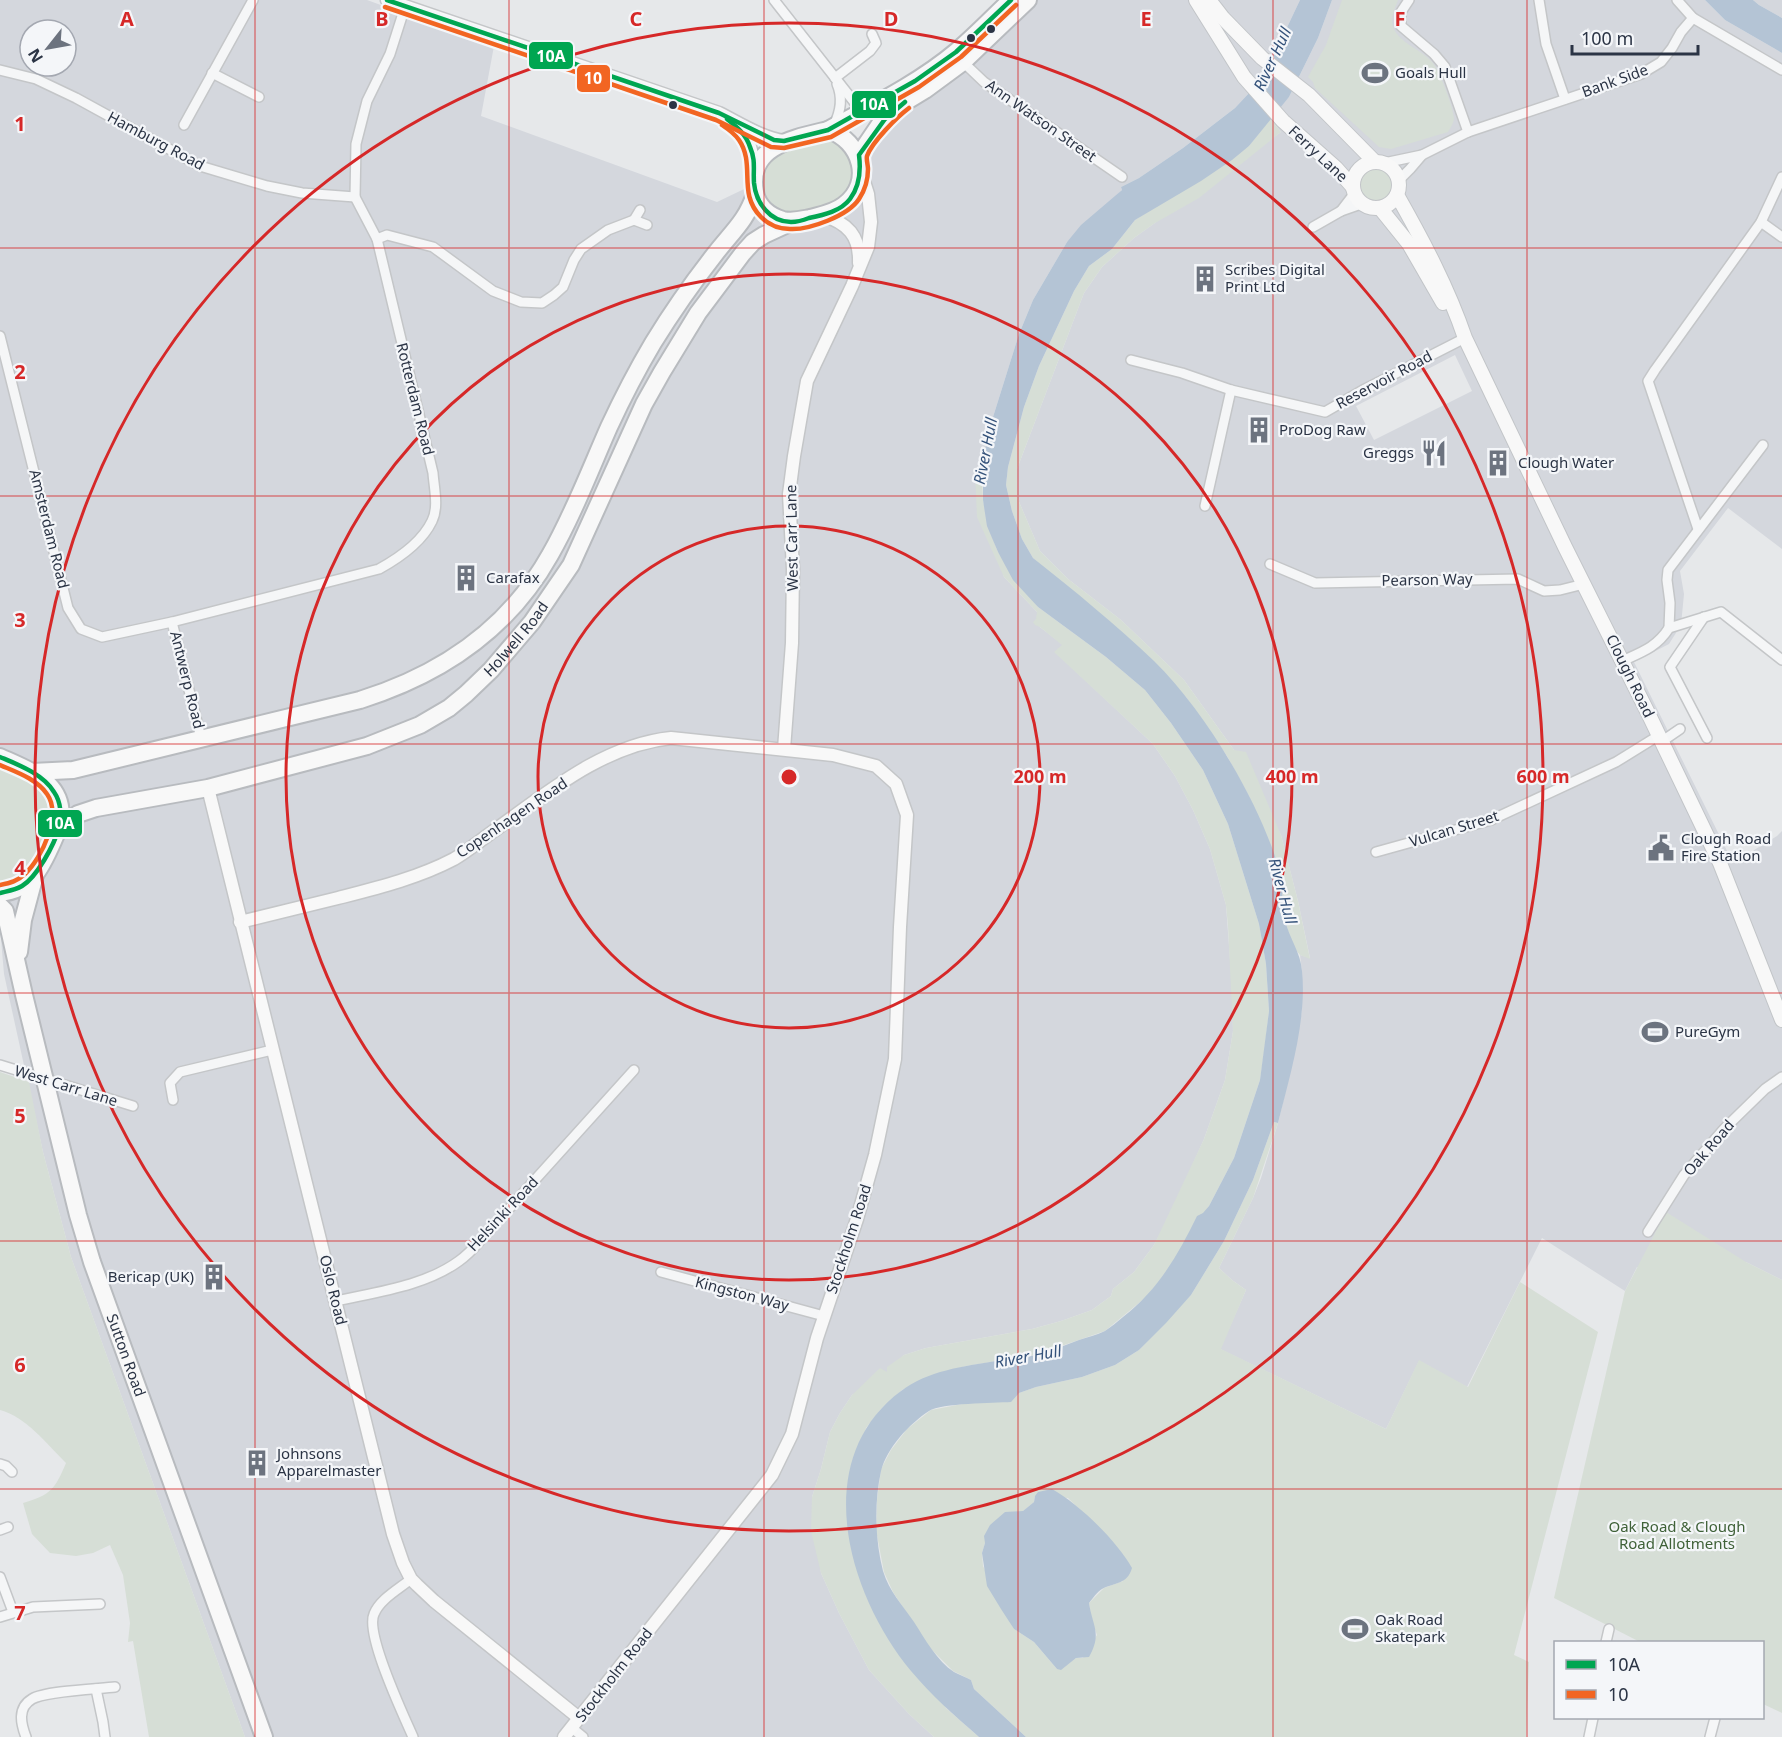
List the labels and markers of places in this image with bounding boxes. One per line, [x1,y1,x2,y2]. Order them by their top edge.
unlabelled marker [985,23,997,35]
unlabelled marker [965,32,977,44]
sports icon: Goals Hull [1360,58,1390,88]
place label: Goals Hull [1395,62,1467,82]
unlabelled marker [667,99,679,111]
place label: Scribes Digital Print Ltd [1225,259,1325,296]
building icon: Scribes Digital Print Ltd [1190,264,1220,294]
building icon: ProDog Raw [1244,415,1274,445]
place label: ProDog Raw [1279,419,1366,439]
restaurant icon: Greggs [1419,438,1449,468]
place label: Greggs [1363,442,1414,462]
building icon: Clough Water [1483,448,1513,478]
place label: Clough Water [1518,452,1614,472]
building icon: Carafax [451,563,481,593]
place label: Carafax [486,567,540,587]
centre of rings [779,767,799,787]
place label: Clough Road Fire Station [1681,828,1771,865]
public building icon: Clough Road Fire Station [1646,833,1676,863]
sports icon: PureGym [1640,1017,1670,1047]
place label: PureGym [1675,1021,1740,1041]
building icon: Bericap (UK) [199,1262,229,1292]
place label: Bericap (UK) [108,1266,194,1286]
place label: Johnsons Apparelmaster [275,1443,381,1480]
building icon: Johnsons Apparelmaster [242,1448,272,1478]
place label: Oak Road Skatepark [1375,1609,1445,1646]
sports icon: Oak Road Skatepark [1340,1614,1370,1644]

